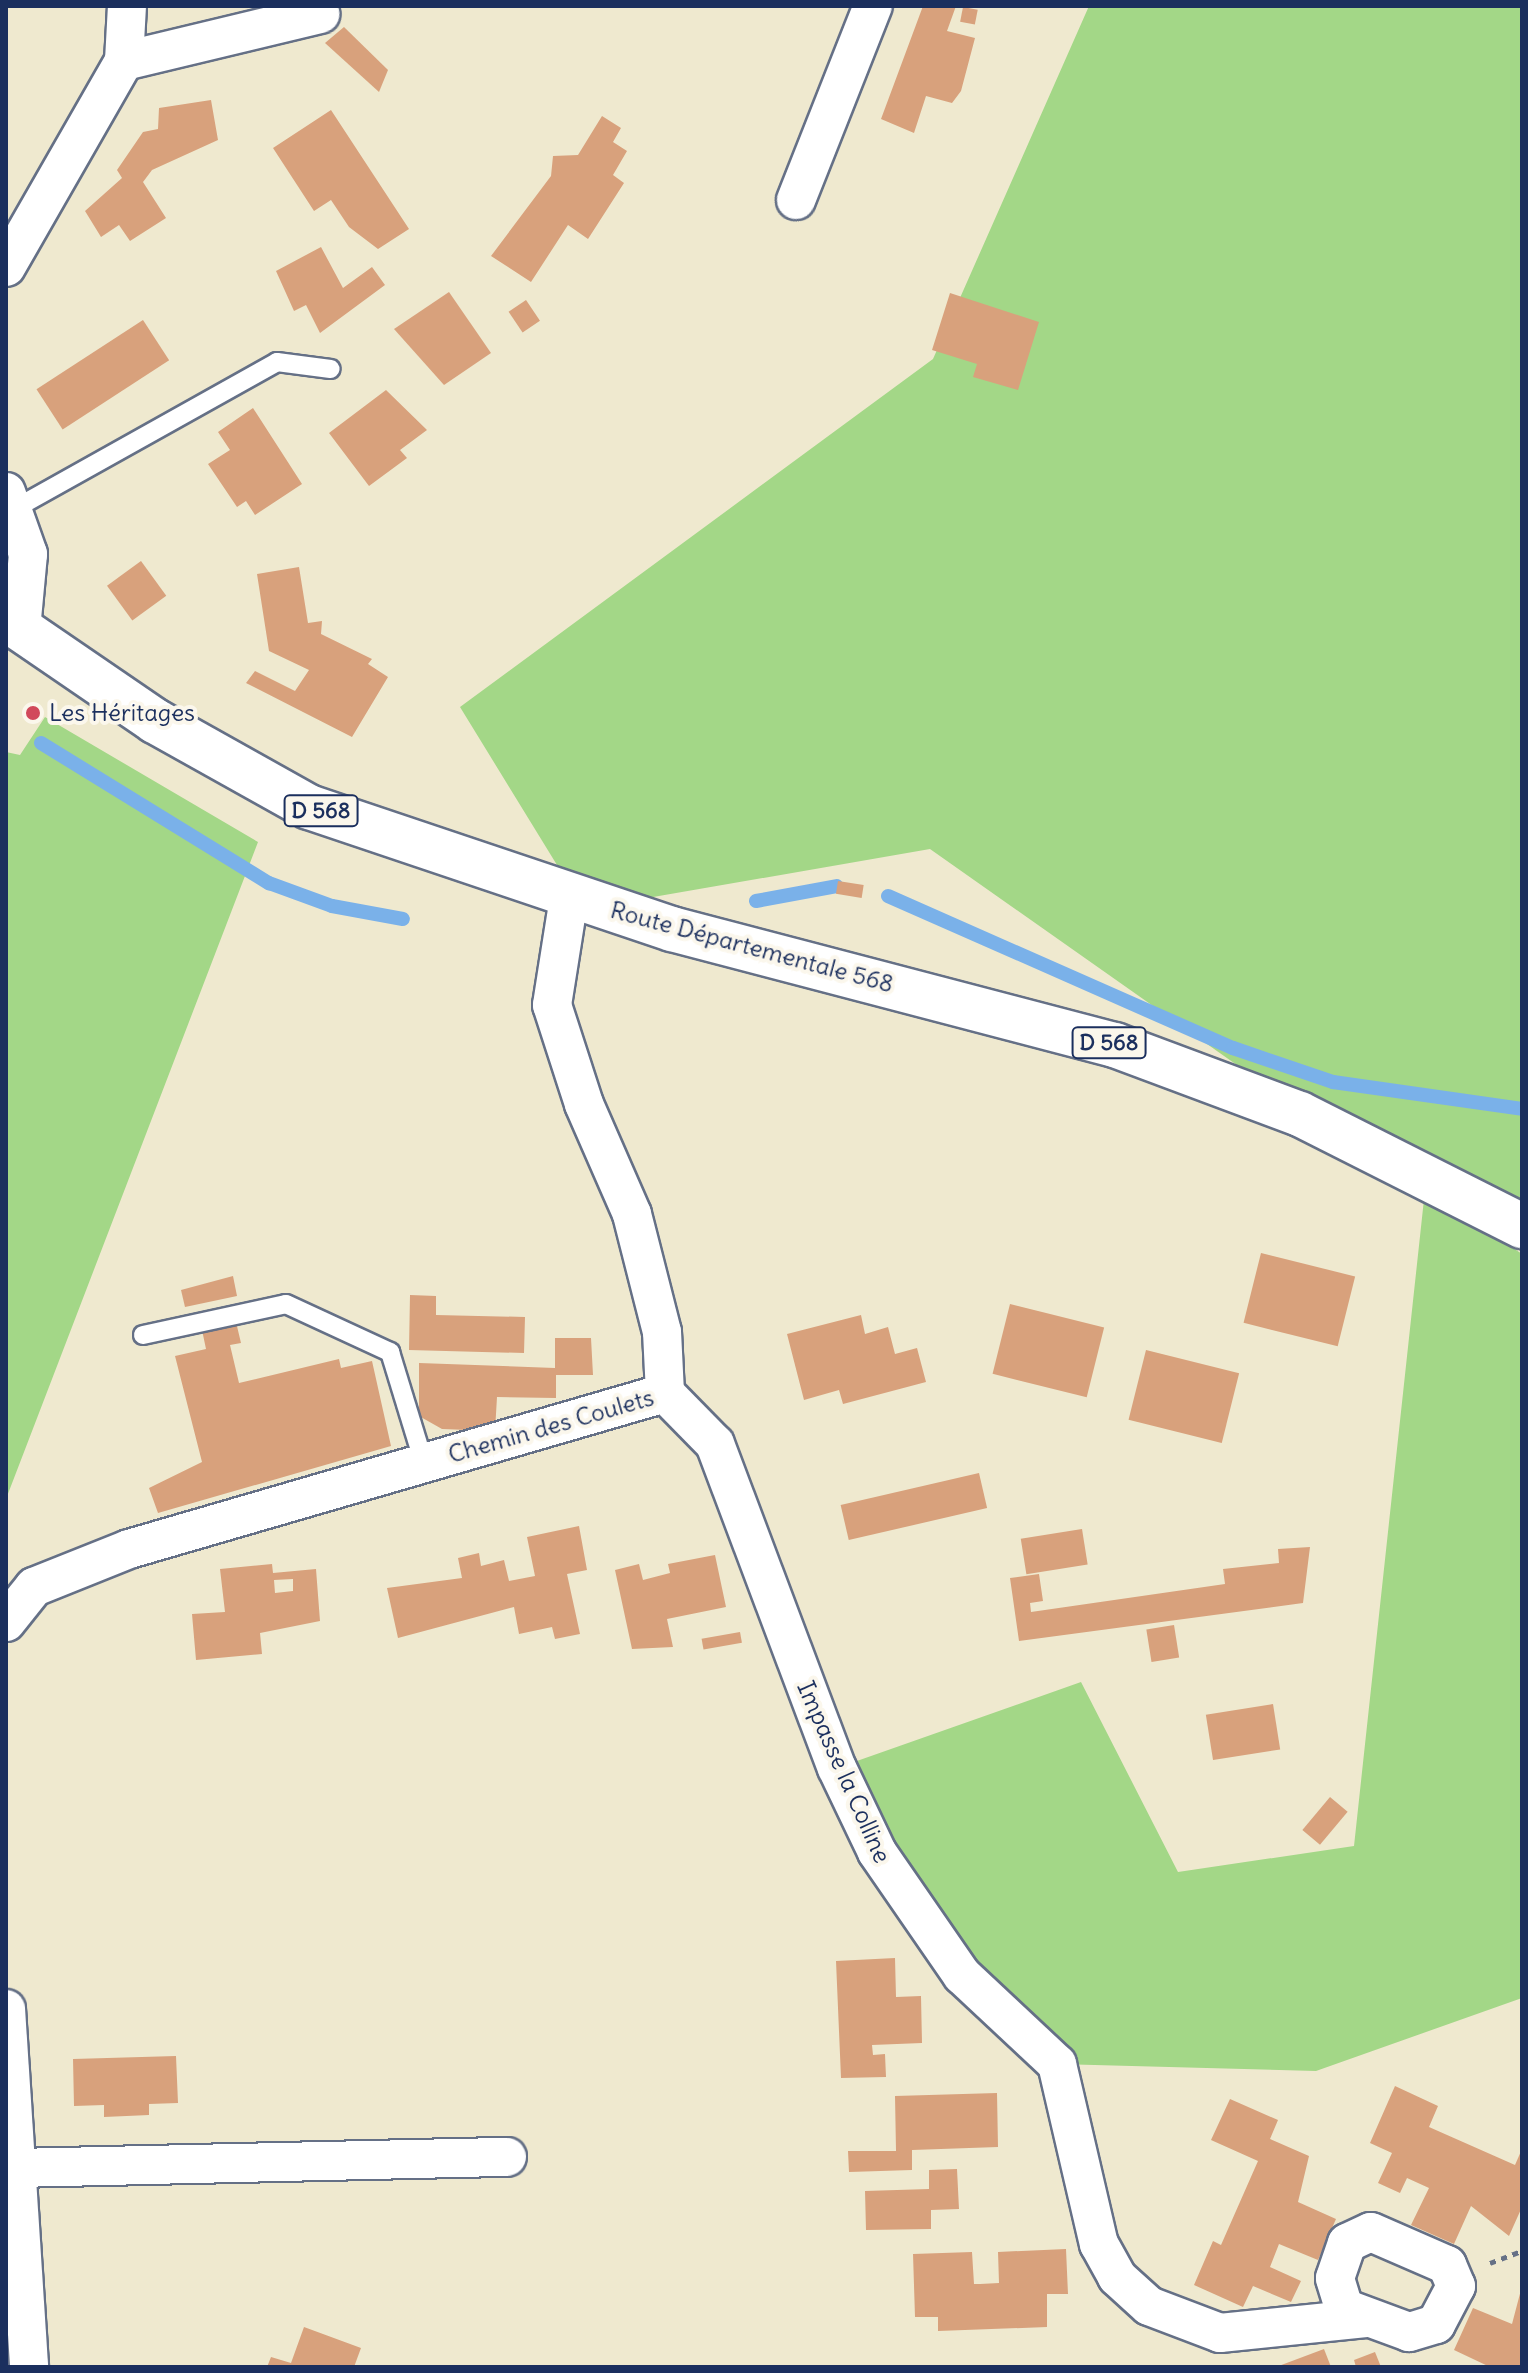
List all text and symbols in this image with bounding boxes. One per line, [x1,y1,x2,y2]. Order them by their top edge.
place label: Les Héritages [49,699,195,727]
marker: Les Héritages [24,704,42,722]
road number: D 568 [283,793,359,829]
street label: Route Départementale 568 [607,895,897,999]
road number: D 568 [1071,1025,1147,1061]
street label: Chemin des Coulets [445,1383,657,1469]
street label: Impasse la Colline [791,1677,897,1867]

